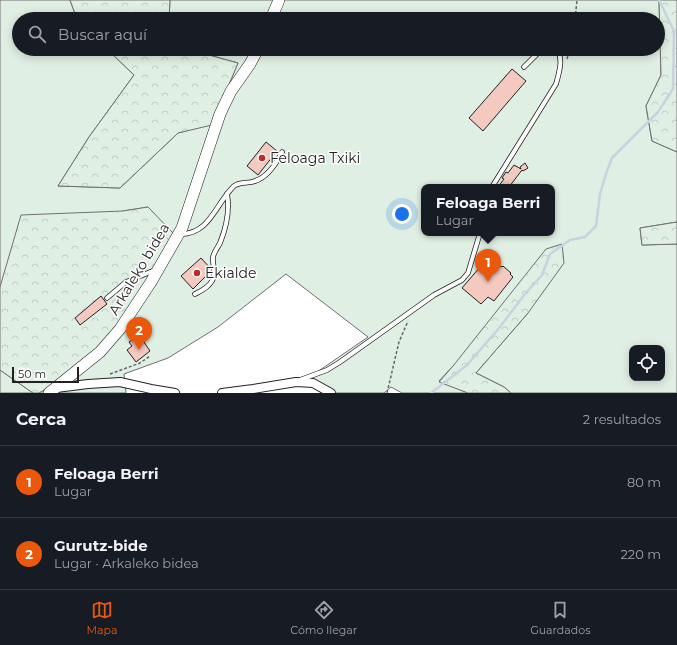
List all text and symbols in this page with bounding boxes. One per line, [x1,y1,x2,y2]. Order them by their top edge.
search box [12,12,665,56]
icon: search [26,23,48,45]
text: Buscar aquí [58,25,147,44]
place label: Feloaga Txiki [270,149,360,167]
marker: Feloaga Txiki [257,153,267,163]
popup [421,184,555,236]
text: Feloaga Berri [436,193,540,212]
your location [392,204,412,224]
text: Lugar [436,212,474,228]
street label: Arkaleko bidea [104,220,174,318]
pin: 1 [475,249,501,282]
place label: Ekialde [205,264,256,282]
marker: Ekialde [192,268,202,278]
pin: 2 [126,317,152,350]
map controls [629,345,665,381]
button: locate [629,345,665,381]
scale bar [12,365,79,384]
text: 50 m [18,367,46,381]
text: Cerca [16,409,66,429]
text: 2 resultados [583,411,661,427]
text: Feloaga Berri [54,464,159,483]
text: 1 [26,474,32,490]
text: 80 m [627,474,661,490]
text: Lugar [54,483,92,499]
text: Gurutz-bide [54,536,148,555]
text: 2 [25,546,33,562]
text: 220 m [620,546,661,562]
text: Lugar · Arkaleko bidea [54,555,199,571]
tab: Mapa [86,599,117,637]
tab: Cómo llegar [290,599,357,637]
tab: Guardados [530,599,591,637]

